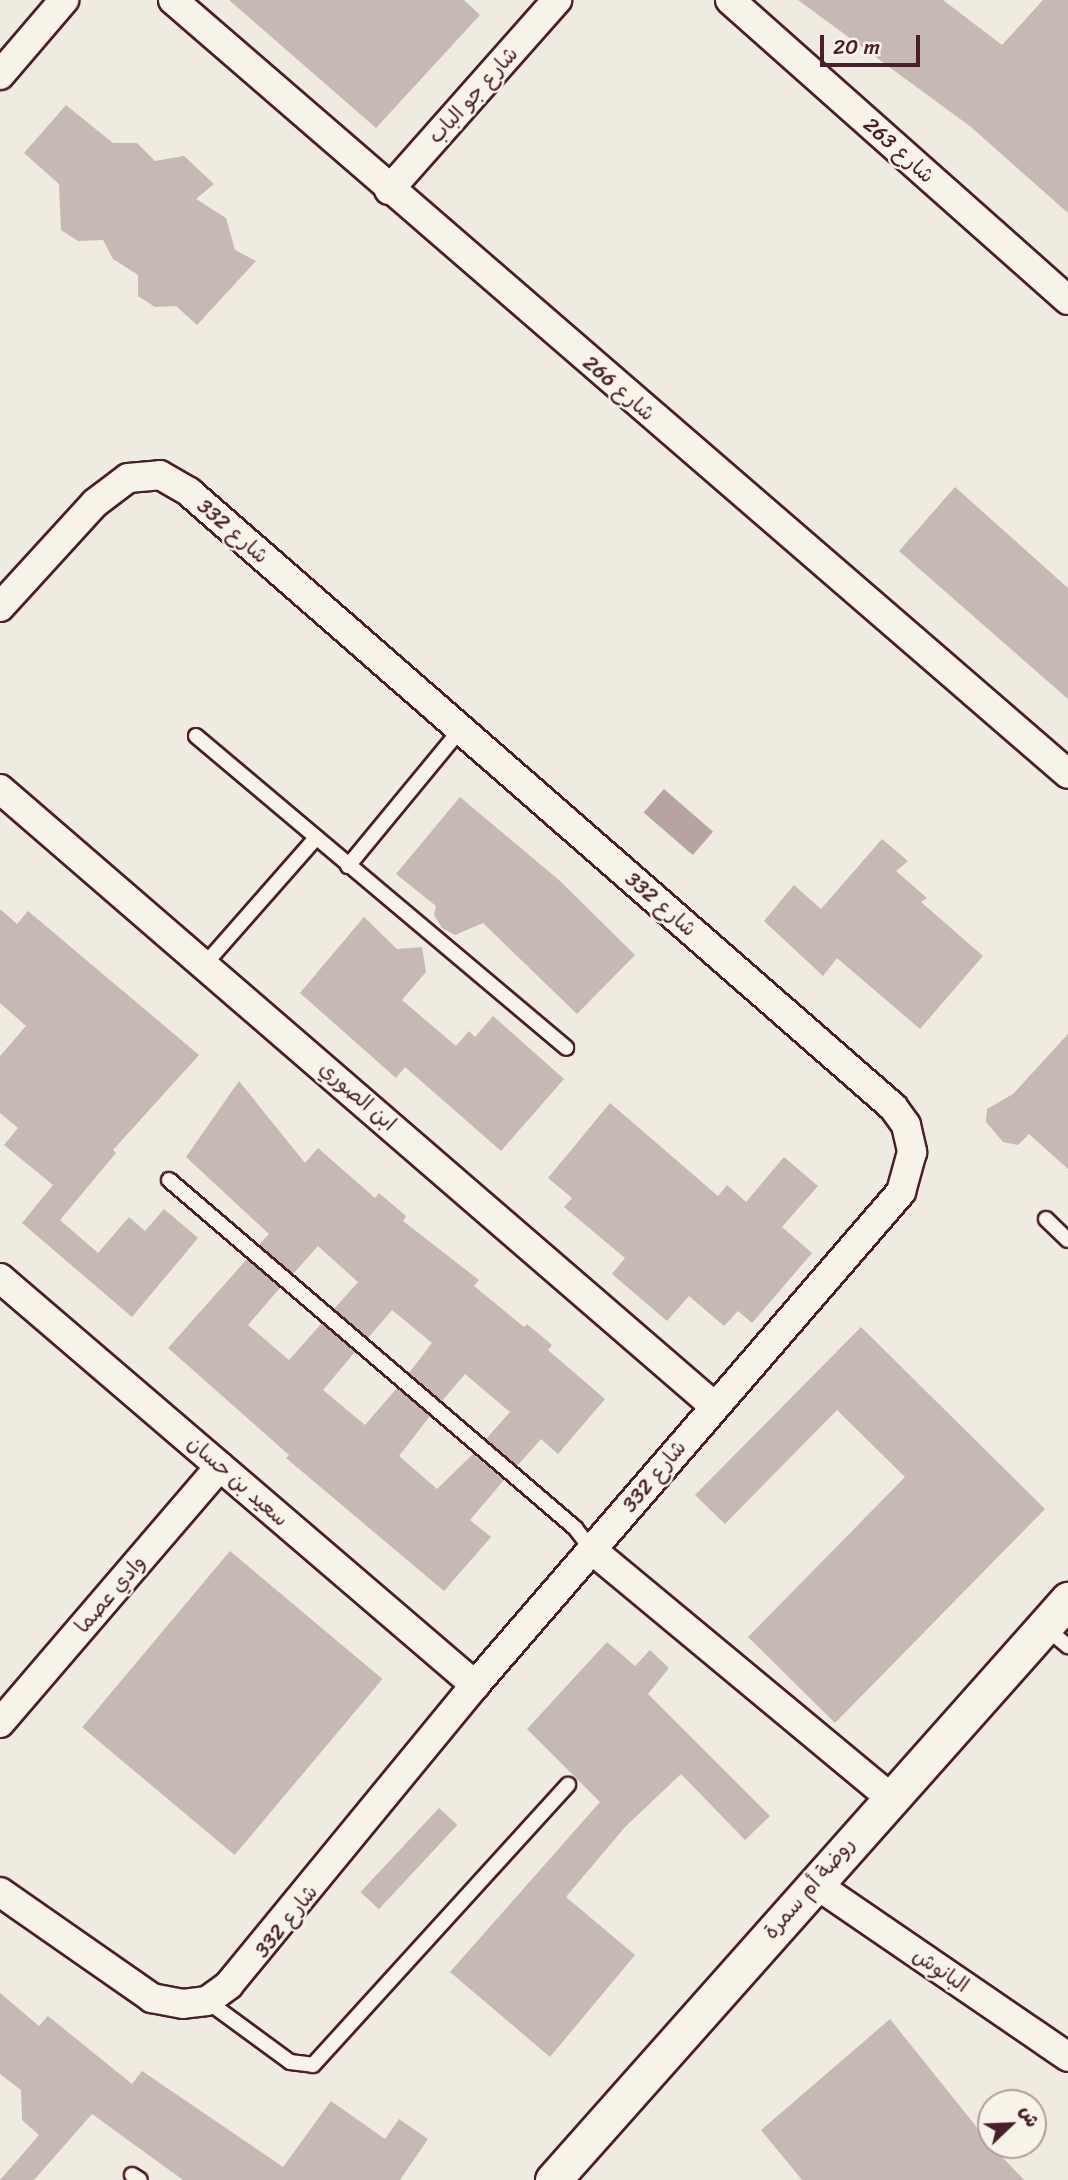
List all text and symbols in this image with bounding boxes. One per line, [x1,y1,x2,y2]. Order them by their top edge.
scale bar [823,21,923,65]
text: 20 m [833,28,880,66]
street label: شارع جو الباب [423,41,523,149]
street label: شارع 263 [858,112,940,188]
street label: شارع 266 [578,350,660,426]
street label: شارع 332 [192,493,274,569]
street label: شارع 332 [620,866,702,942]
street label: ابن الصوري [314,1056,402,1136]
street label: سعيد بن حسان [182,1430,294,1532]
street label: شارع 332 [617,1435,691,1517]
street label: وادي عصما [69,1550,151,1638]
street label: روضة أم سمرة [758,1832,860,1944]
street label: شارع 332 [249,1880,323,1962]
street label: البانوش [908,1942,974,1998]
north arrow [977,2089,1047,2159]
text: ش [1011,2100,1049,2132]

